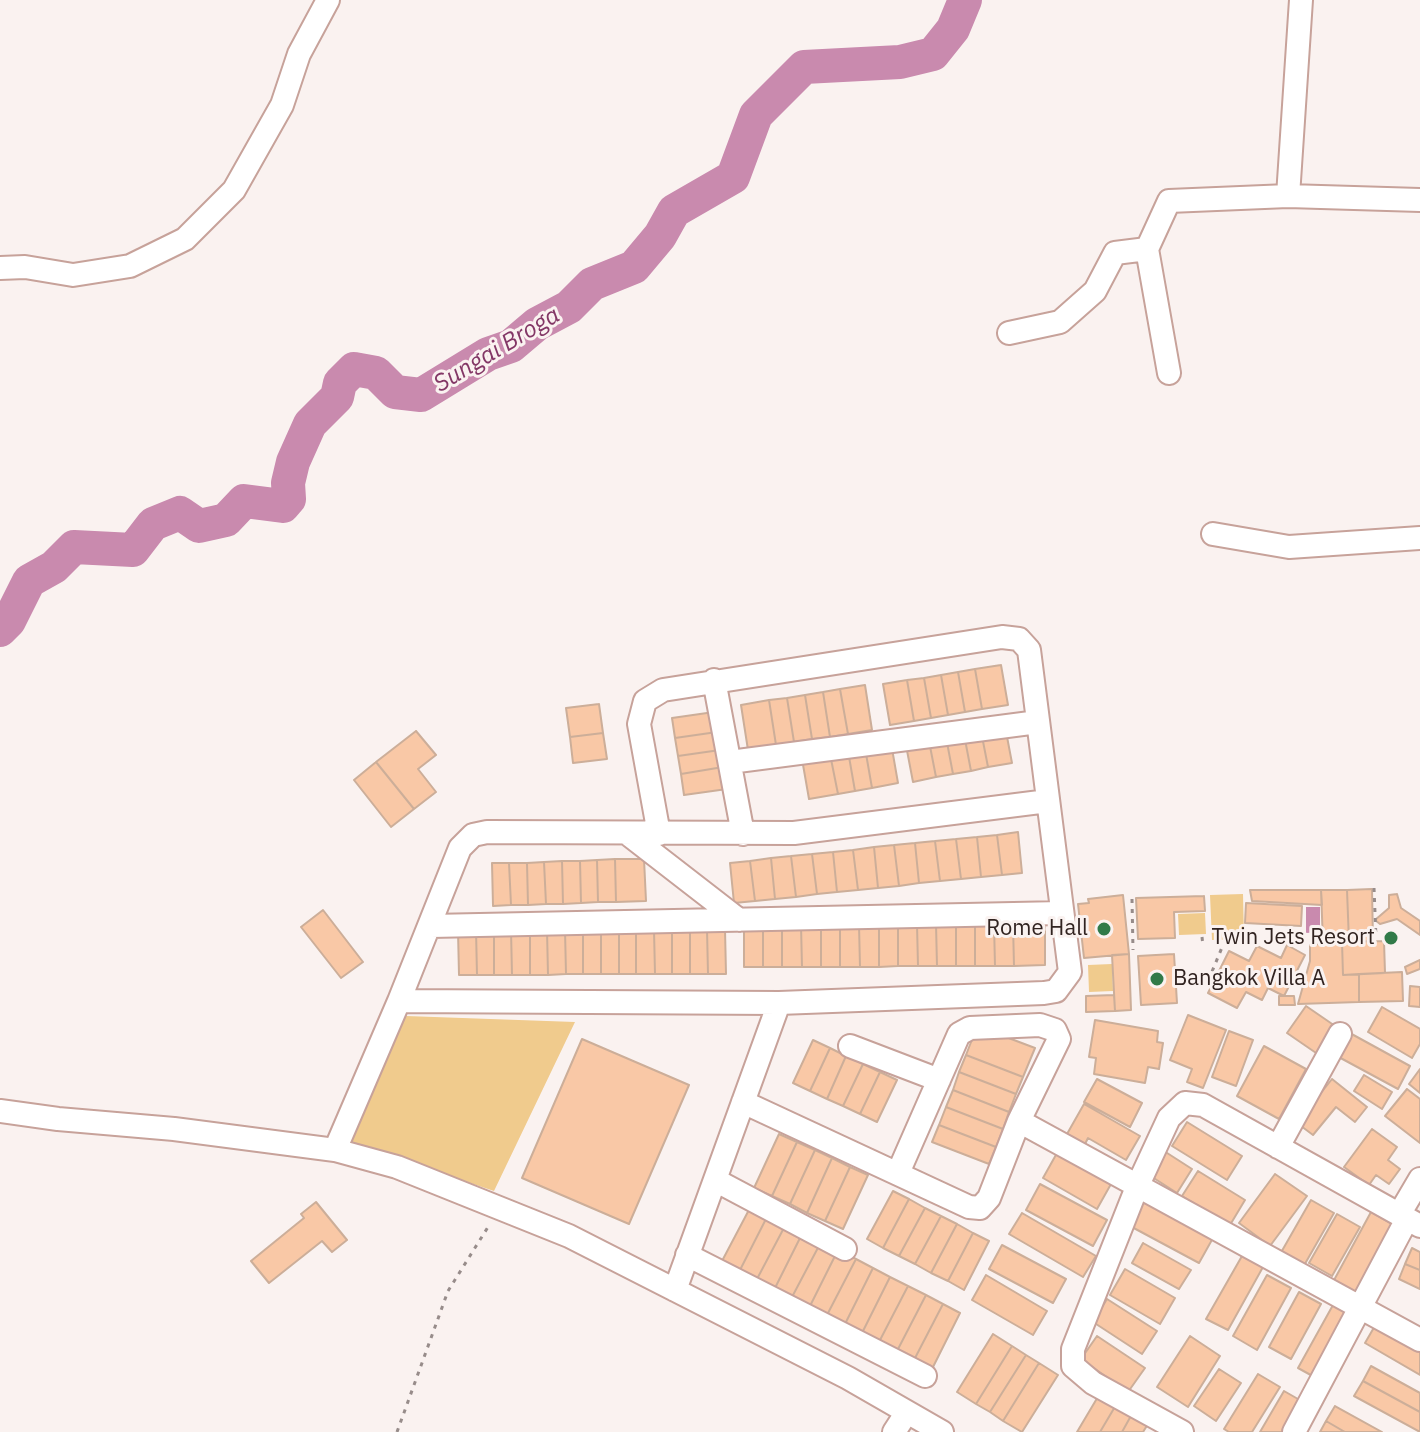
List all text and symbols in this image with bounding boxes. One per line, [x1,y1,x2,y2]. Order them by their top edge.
water label: Sungai Broga [429,301,565,399]
place label: Rome Hall [986,916,1088,942]
marker: Rome Hall [1095,920,1113,938]
place label: Twin Jets Resort [1212,925,1375,951]
marker: Twin Jets Resort [1382,929,1400,947]
place label: Bangkok Villa A [1173,966,1325,992]
marker: Bangkok Villa A [1148,970,1166,988]

